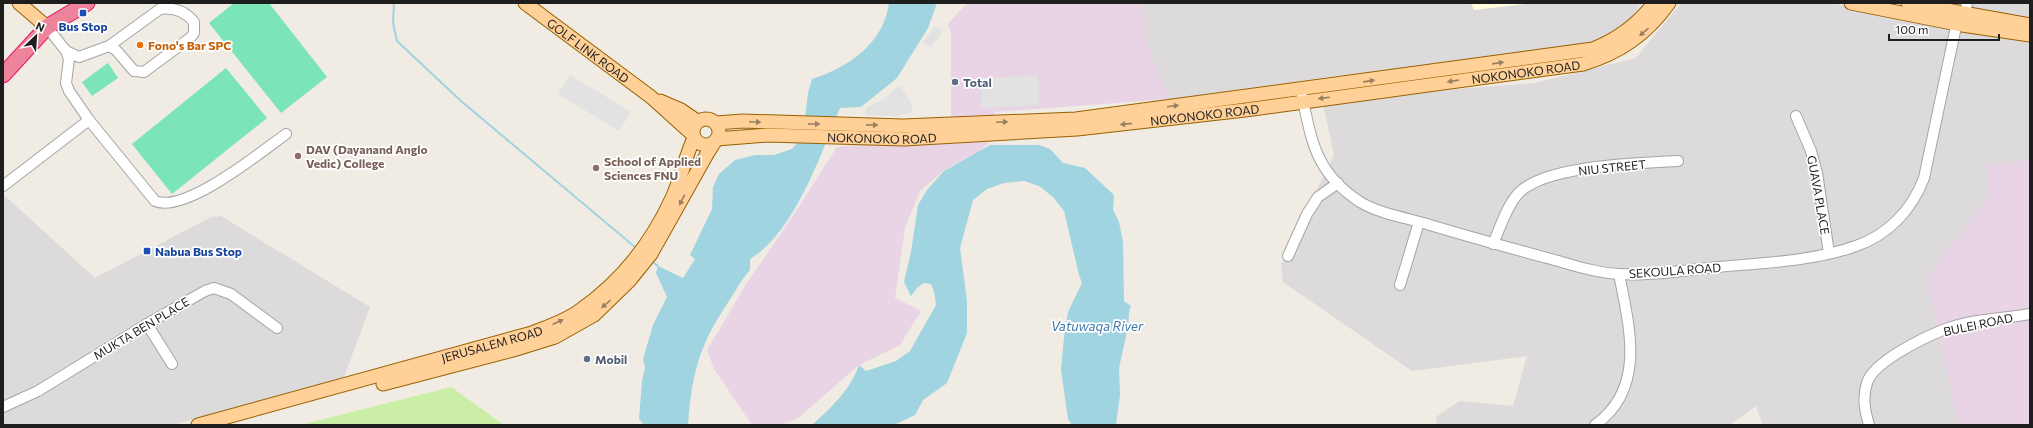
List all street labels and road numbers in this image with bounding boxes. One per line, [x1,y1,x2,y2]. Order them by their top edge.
street label: GOLF LINK ROAD [545,15,632,85]
street label: NOKONOKO ROAD [1471,57,1581,86]
street label: NOKONOKO ROAD [1150,101,1260,128]
street label: NOKONOKO ROAD [827,130,937,146]
street label: GUAVA PLACE [1805,154,1833,236]
street label: NIU STREET [1577,156,1647,178]
street label: SEKOULA ROAD [1628,260,1722,280]
street label: MUKTA BEN PLACE [91,294,191,362]
street label: BULEI ROAD [1942,310,2014,338]
street label: JERUSALEM ROAD [440,323,545,366]

